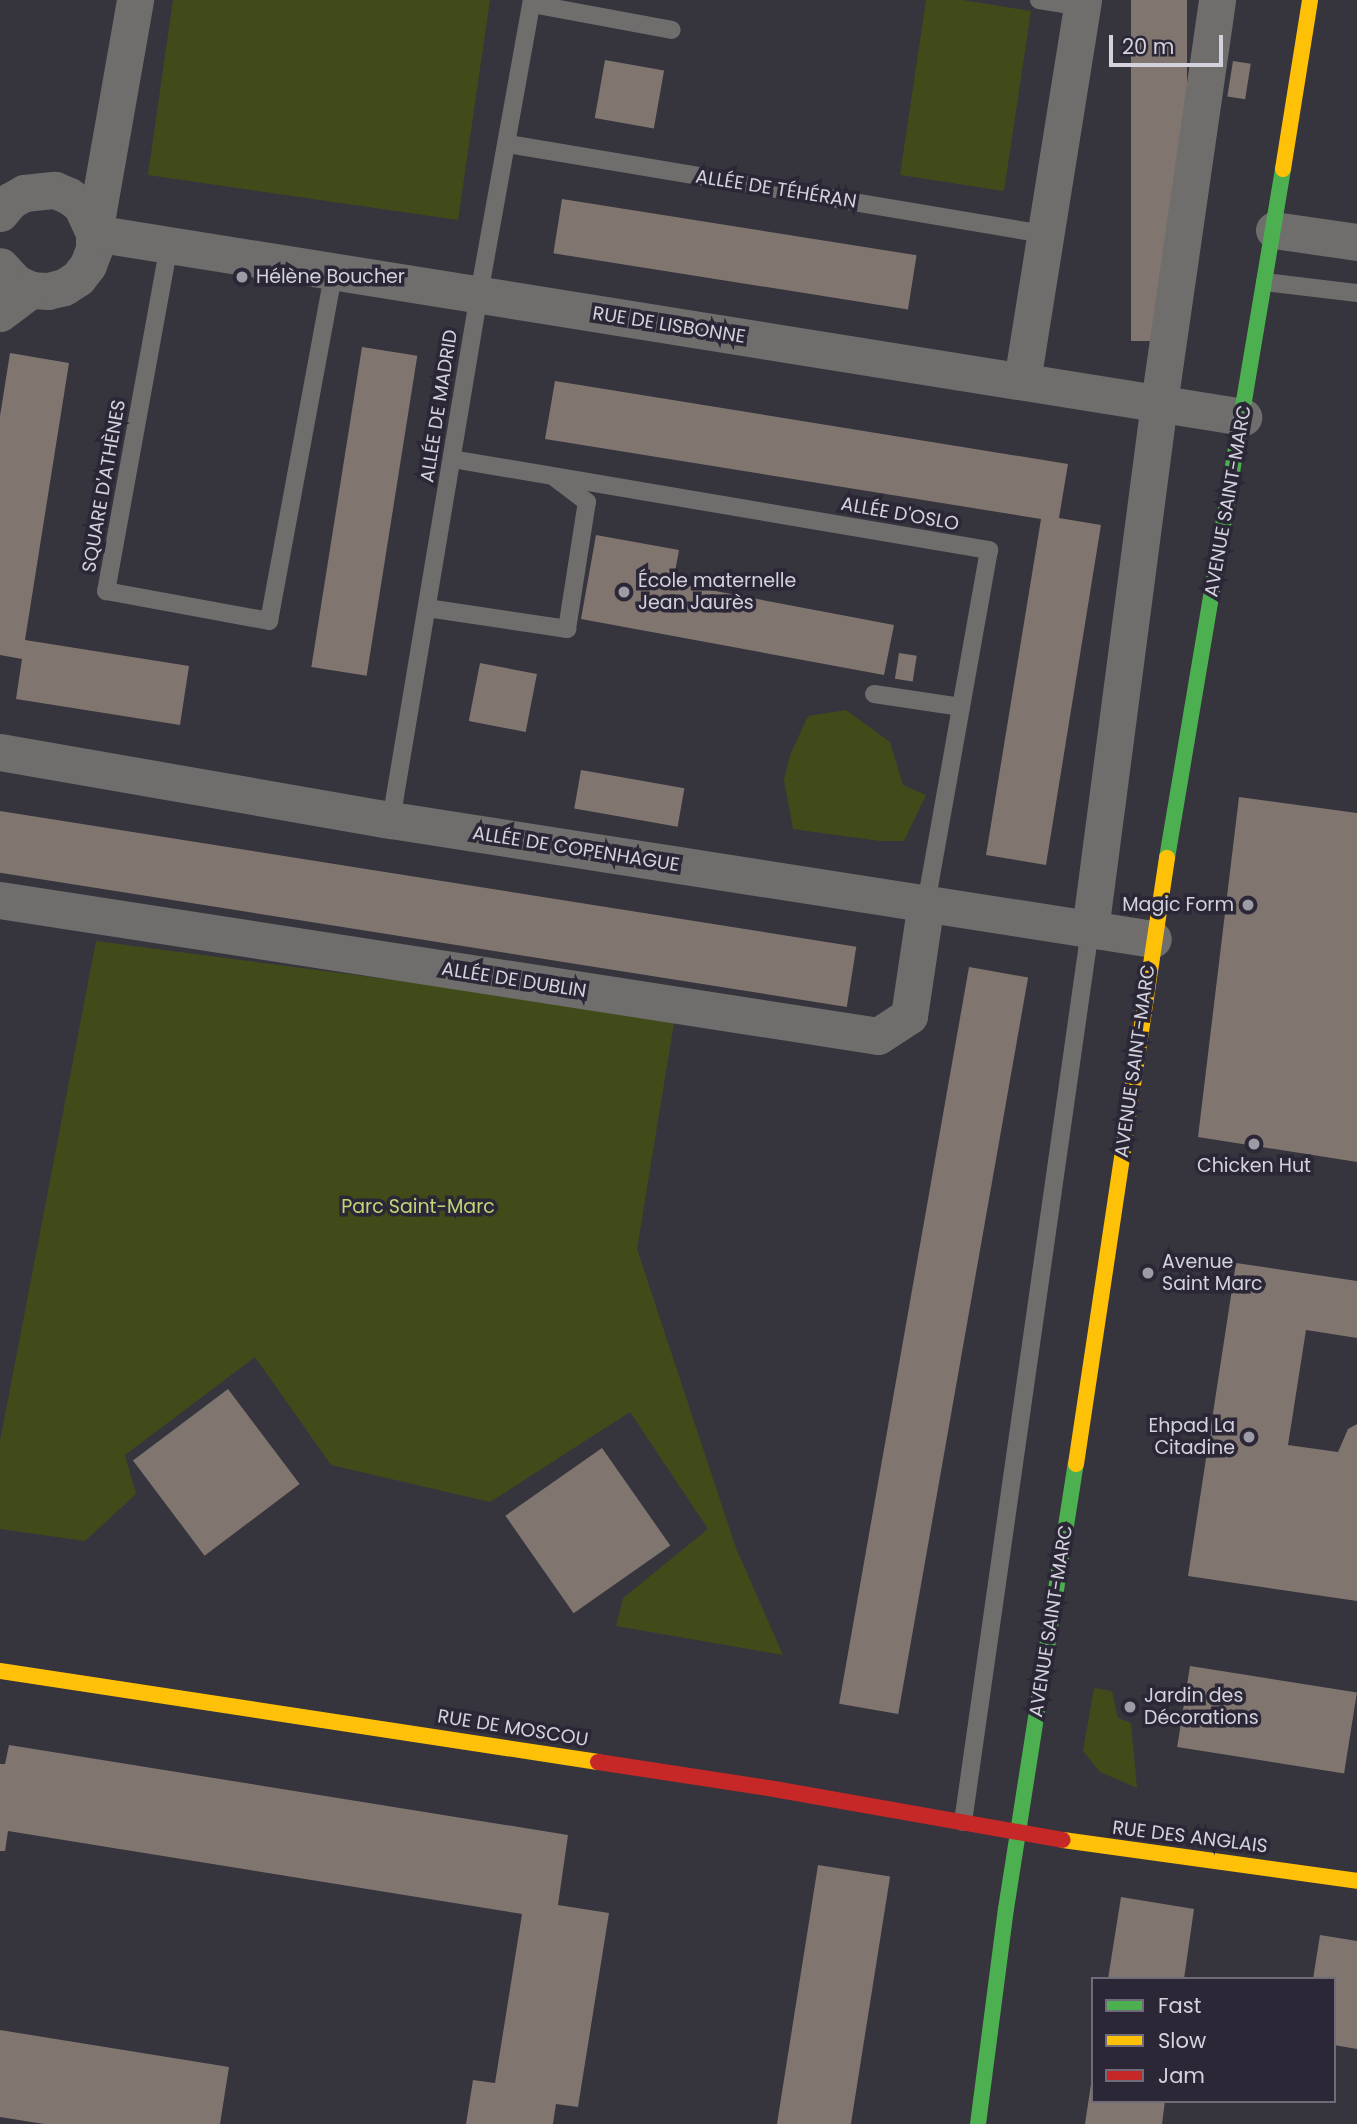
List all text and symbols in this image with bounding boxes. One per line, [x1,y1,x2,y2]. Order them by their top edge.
scale bar [1112,21,1226,65]
text: 20 m [1122,32,1175,61]
street label: ALLÉE DE TÉHÉRAN [694,165,858,213]
place label: Hélène Boucher [256,266,405,288]
marker: Hélène Boucher [234,269,250,285]
street label: RUE DE LISBONNE [591,302,747,348]
street label: ALLÉE DE MADRID [416,328,462,484]
street label: SQUARE D'ATHÈNES [78,398,130,574]
street label: AVENUE SAINT-MARC [1200,403,1256,599]
street label: ALLÉE D'OSLO [839,492,961,536]
place label: École maternelle Jean Jaurès [638,570,796,614]
marker: École maternelle Jean Jaurès [616,584,632,600]
street label: ALLÉE DE COPENHAGUE [471,821,681,877]
place label: Magic Form [1122,894,1234,916]
marker: Magic Form [1240,897,1256,913]
street label: ALLÉE DE DUBLIN [440,957,588,1003]
street label: AVENUE SAINT-MARC [1110,963,1160,1159]
marker: Chicken Hut [1246,1136,1262,1152]
place label: Chicken Hut [1197,1155,1311,1177]
park label: Parc Saint-Marc [341,1196,495,1218]
place label: Avenue Saint Marc [1162,1251,1263,1295]
marker: Avenue Saint Marc [1140,1265,1156,1281]
place label: Ehpad La Citadine [1148,1415,1235,1459]
marker: Ehpad La Citadine [1241,1429,1257,1445]
street label: AVENUE SAINT-MARC [1025,1523,1077,1719]
place label: Jardin des Décorations [1144,1685,1259,1729]
marker: Jardin des Décorations [1122,1699,1138,1715]
street label: RUE DE MOSCOU [436,1705,590,1751]
street label: RUE DES ANGLAIS [1111,1816,1269,1858]
legend [1091,1977,1336,2103]
text: Fast [1158,1991,1201,2020]
text: Slow [1158,2026,1206,2055]
text: Jam [1158,2061,1205,2090]

